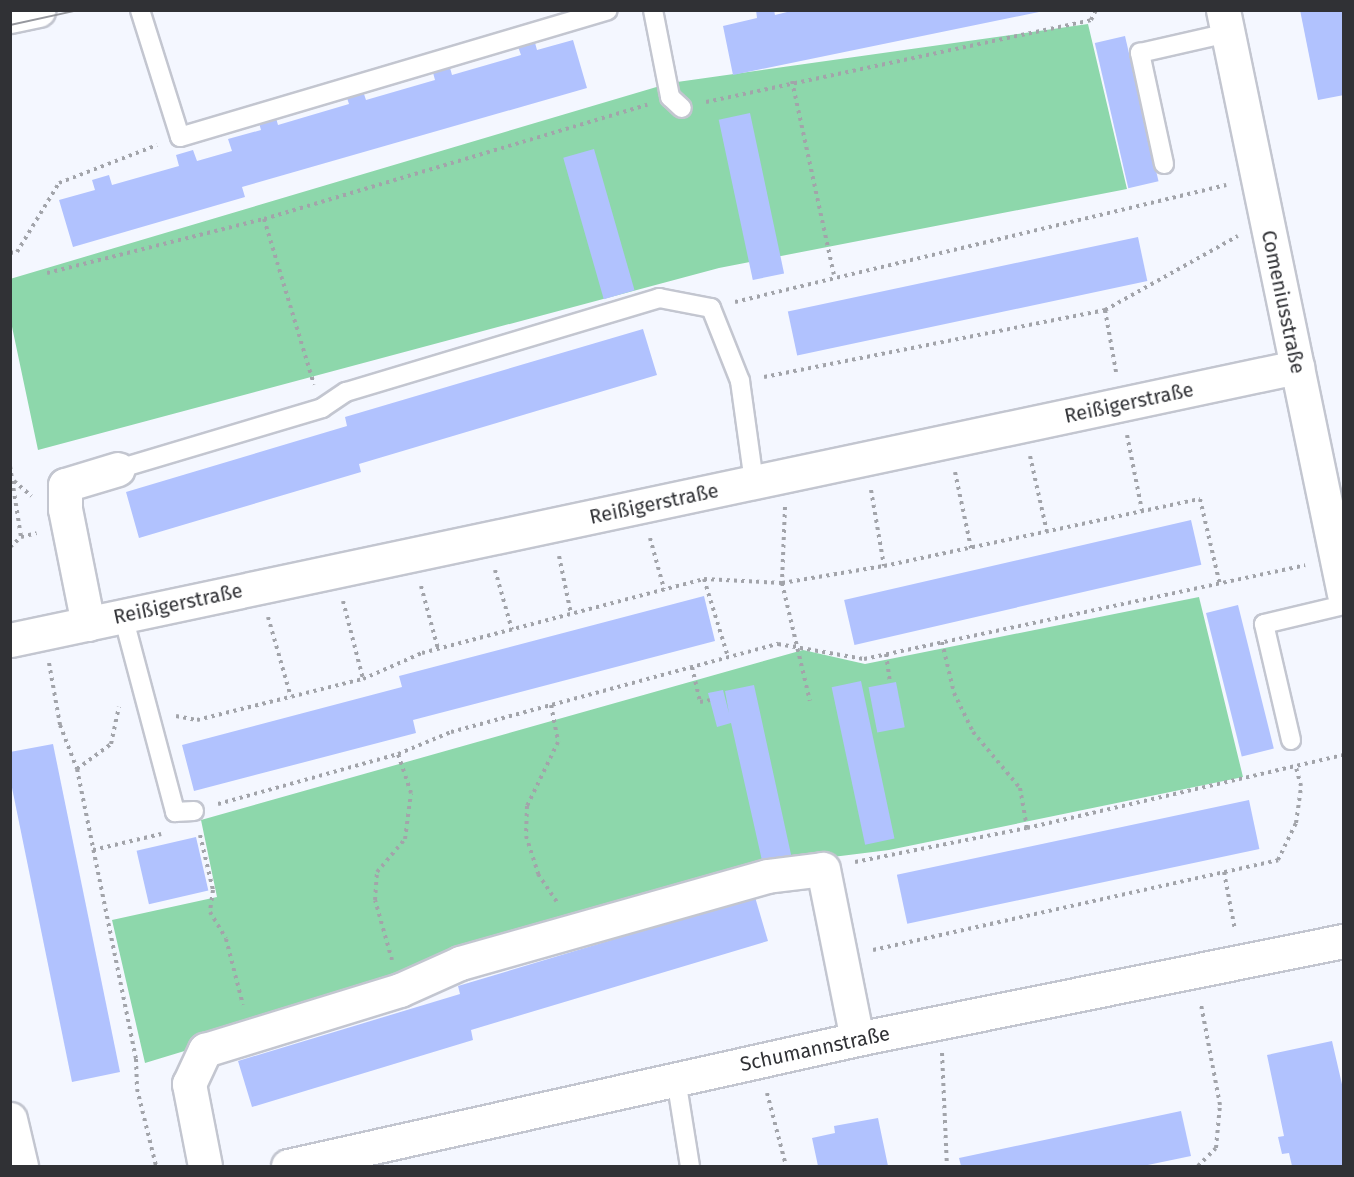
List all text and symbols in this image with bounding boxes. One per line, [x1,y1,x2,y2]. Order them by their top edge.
street label: Comeniusstraße [1256,228,1310,376]
street label: Reißigerstraße [1062,378,1196,428]
street label: Reißigerstraße [587,479,721,529]
street label: Reißigerstraße [111,579,245,629]
street label: Schumannstraße [738,1021,892,1077]

